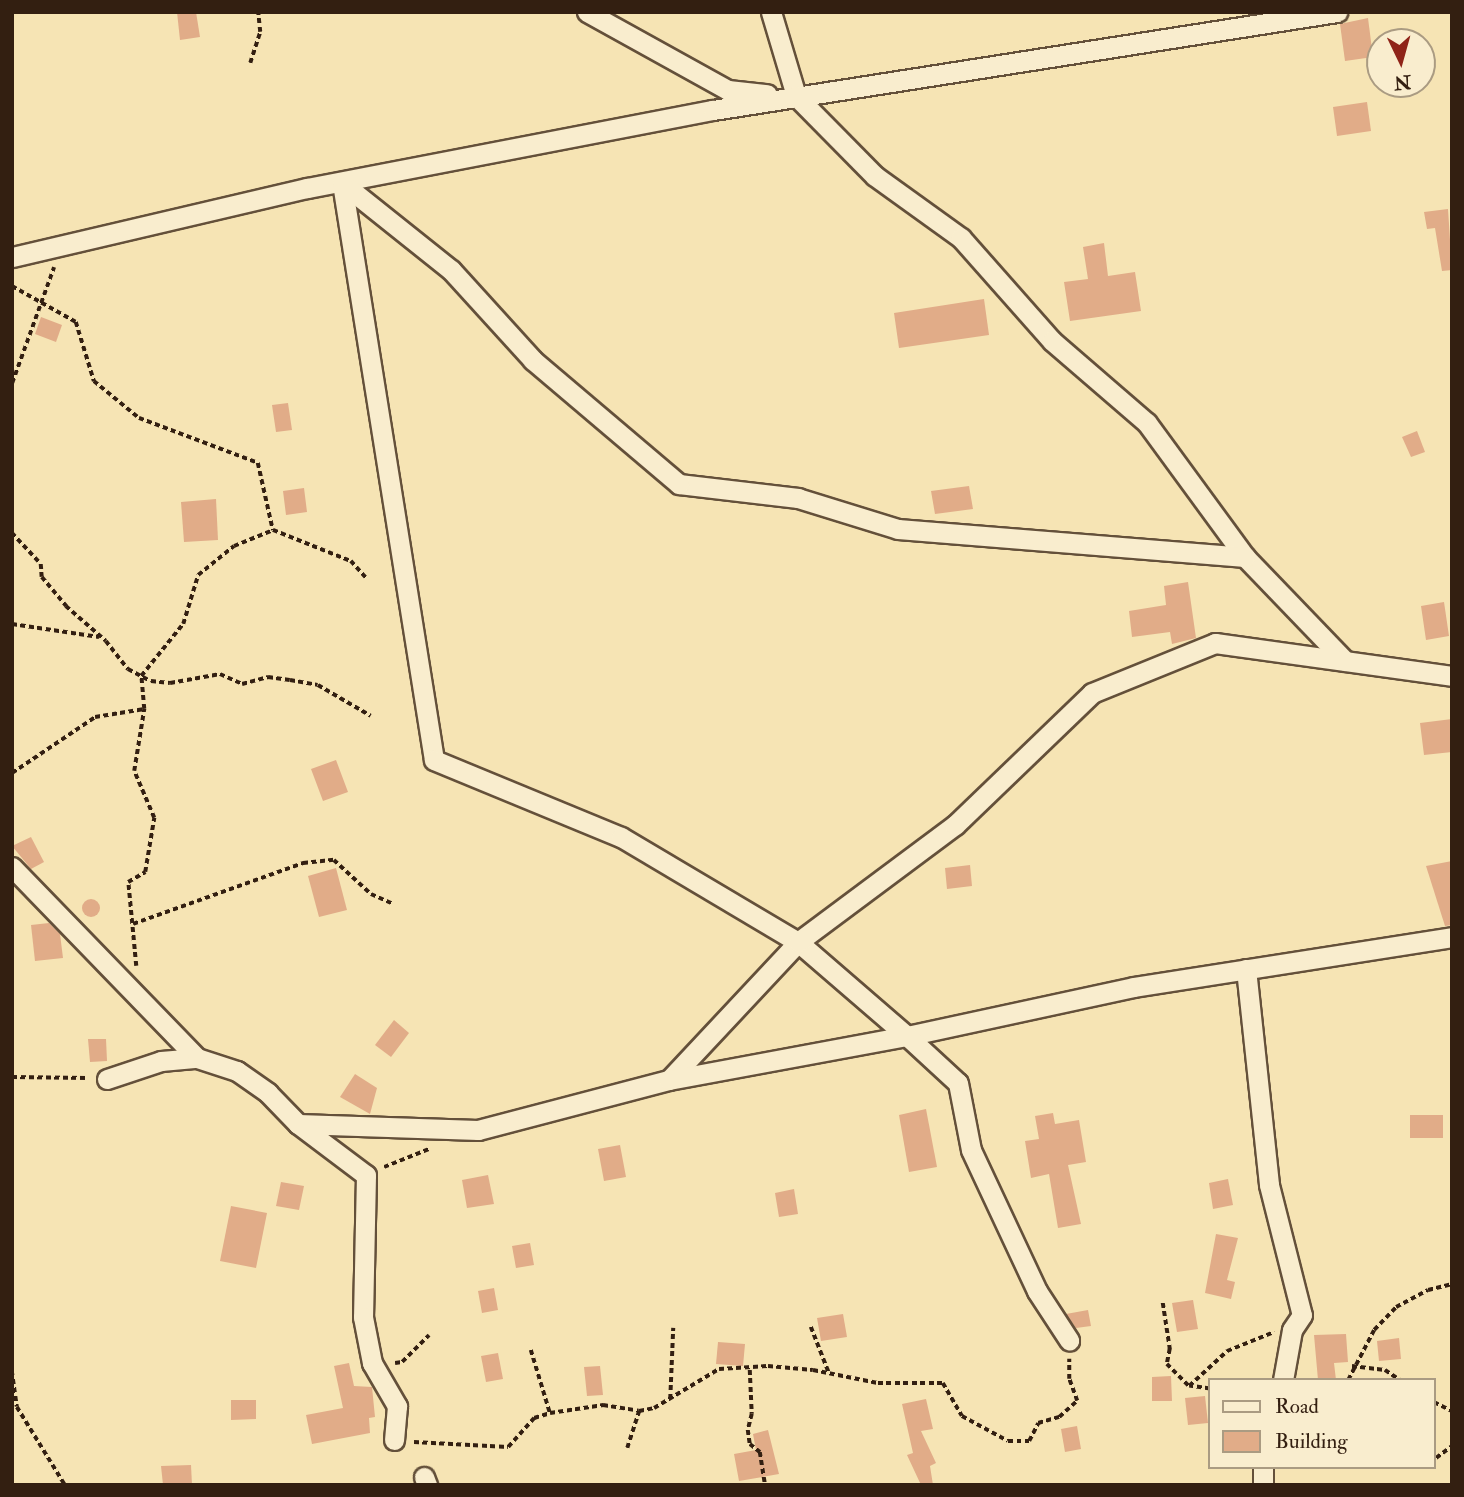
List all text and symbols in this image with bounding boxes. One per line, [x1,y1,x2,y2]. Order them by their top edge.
north arrow [1366,28,1436,98]
text: N [1393,69,1412,95]
legend [1208,1378,1436,1469]
text: Road [1275,1393,1319,1420]
text: Building [1275,1428,1348,1455]

